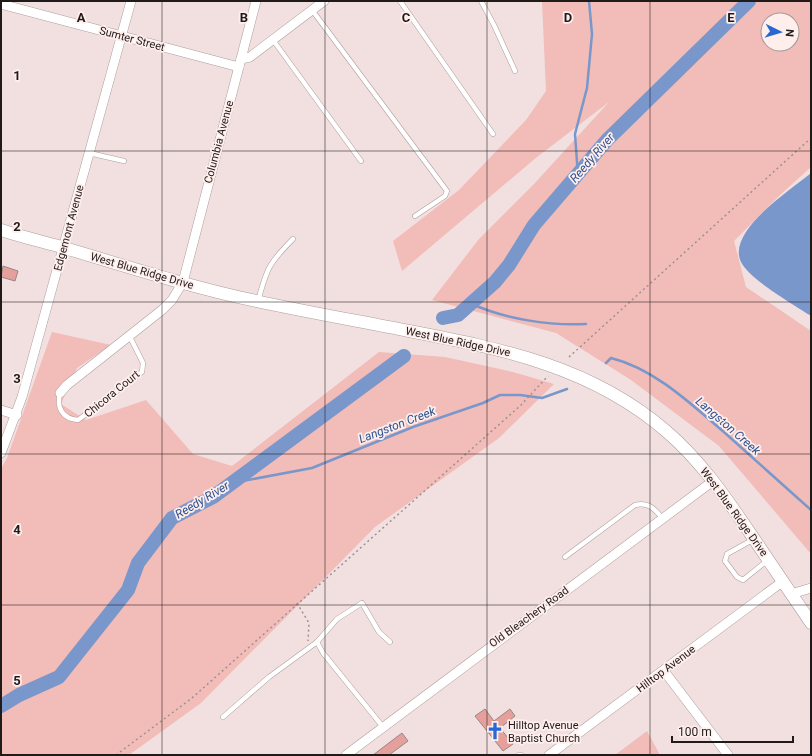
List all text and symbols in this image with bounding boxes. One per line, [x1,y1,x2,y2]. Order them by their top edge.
text: A [77,10,86,25]
text: B [240,10,248,25]
text: C [402,10,411,25]
text: D [564,10,572,25]
text: E [727,10,735,25]
north arrow [760,12,800,52]
street label: Sumter Street [98,24,166,54]
text: N [783,28,796,37]
text: 1 [13,68,21,83]
street label: Columbia Avenue [202,99,236,185]
water label: Reedy River [567,130,618,185]
street label: Edgemont Avenue [51,183,87,273]
text: 2 [13,219,21,234]
street label: West Blue Ridge Drive [89,250,195,292]
street label: West Blue Ridge Drive [404,325,512,359]
street label: Chicora Court [82,368,143,420]
text: 3 [13,371,21,386]
water label: Langston Creek [693,394,764,459]
water label: Langston Creek [357,404,438,446]
street label: West Blue Ridge Drive [697,465,771,559]
water label: Reedy River [173,478,232,522]
text: 4 [13,522,21,537]
street label: Old Bleachery Road [487,584,571,650]
street label: Hilltop Avenue [634,642,698,695]
text: 5 [13,673,21,688]
scale bar [672,718,793,744]
place label: Hilltop Avenue Baptist Church [508,719,580,745]
church icon: Hilltop Avenue Baptist Church [485,721,505,741]
text: 100 m [678,725,712,739]

